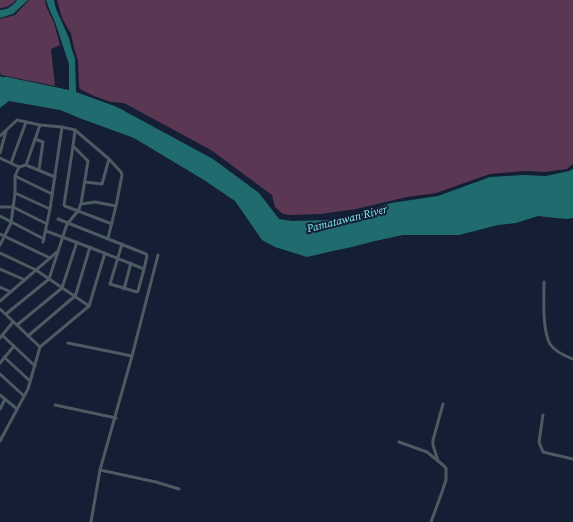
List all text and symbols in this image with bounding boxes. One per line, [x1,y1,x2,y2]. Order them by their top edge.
water label: Pamatawan River [304,202,389,236]

